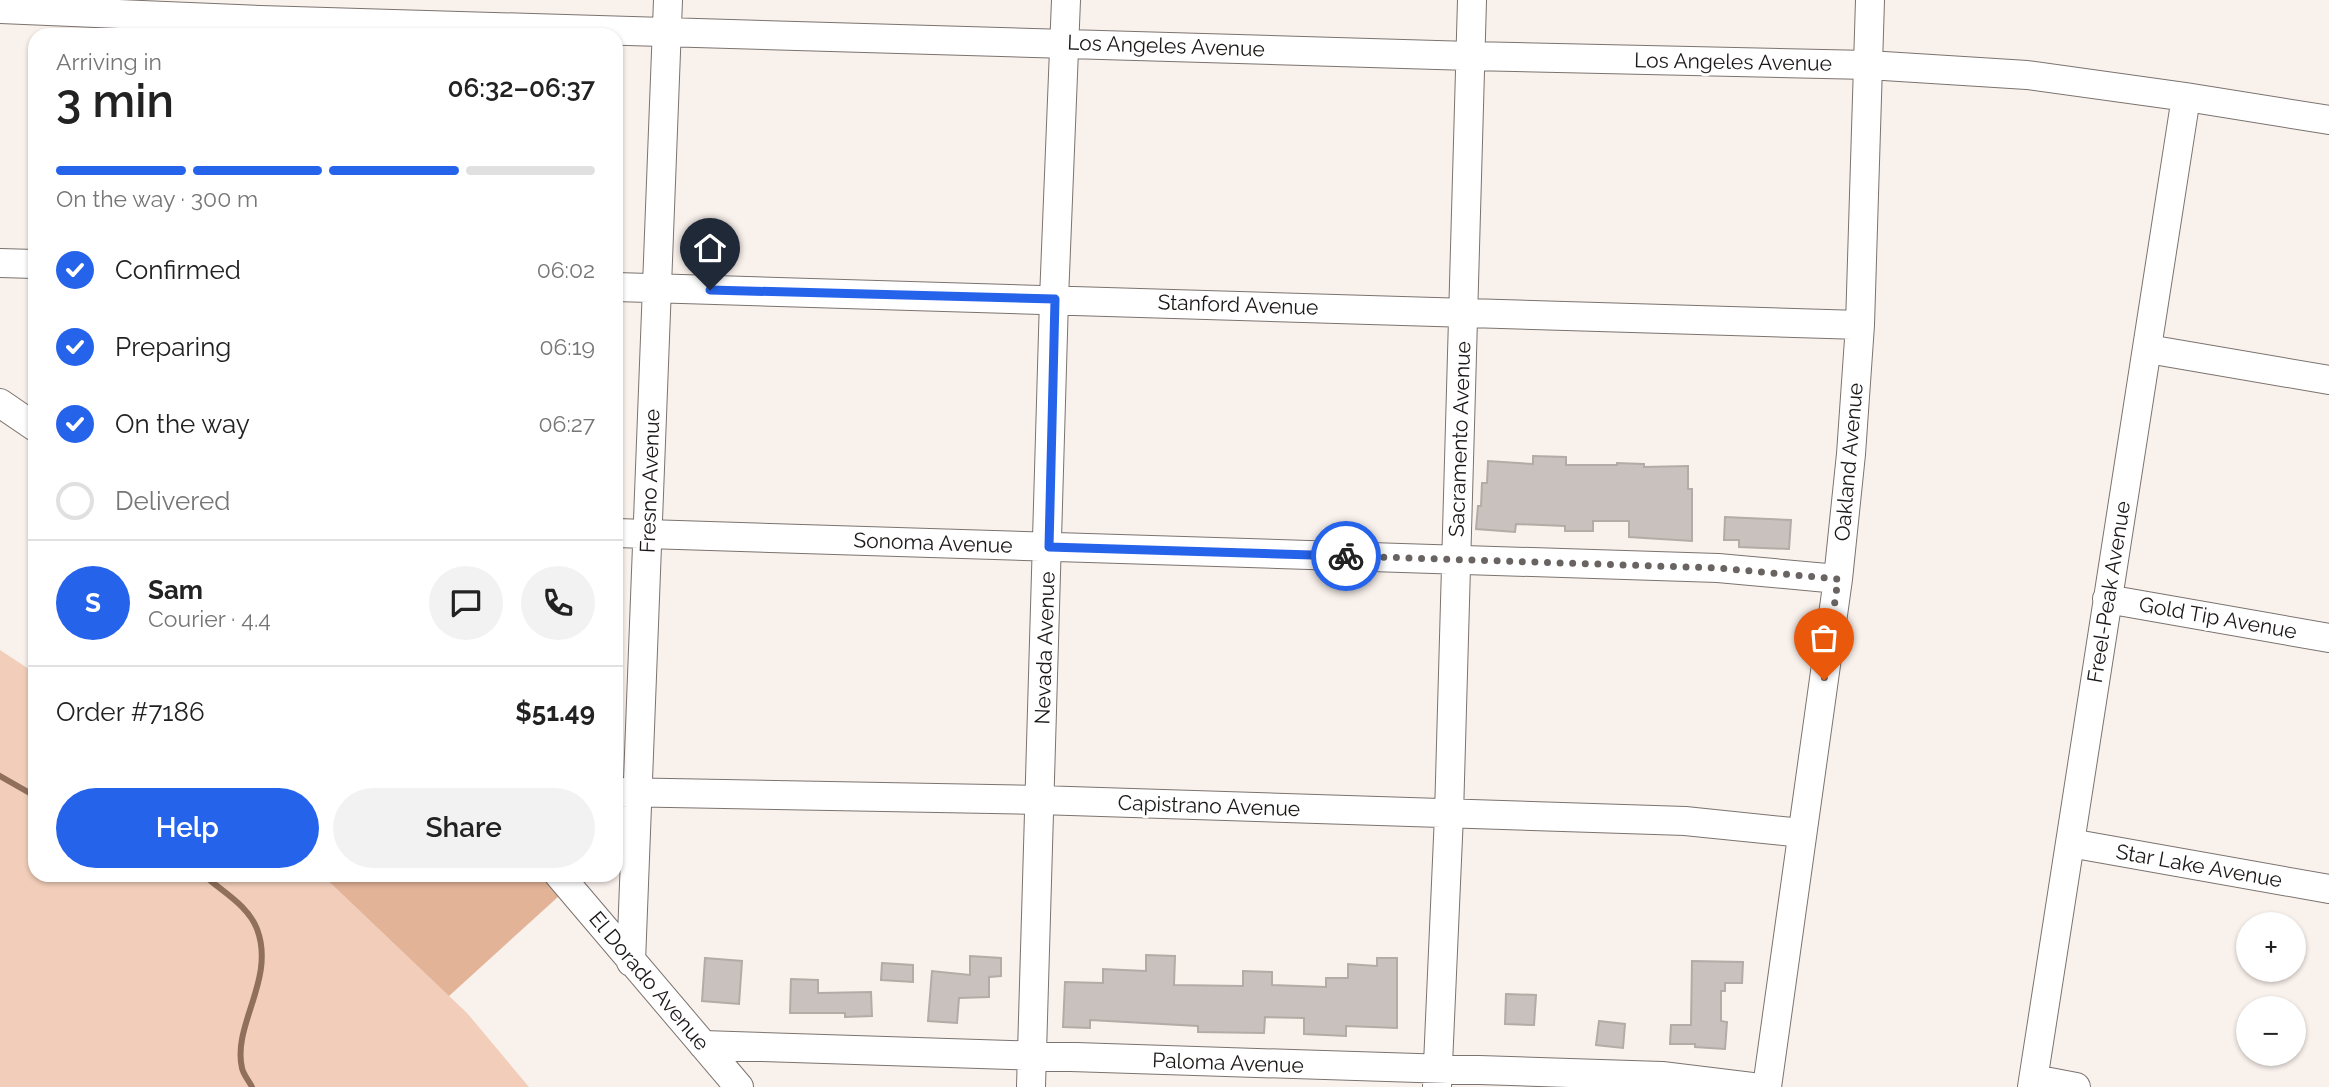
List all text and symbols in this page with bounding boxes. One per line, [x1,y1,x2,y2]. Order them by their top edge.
street label: Los Angeles Avenue [1067,30,1265,61]
street label: Los Angeles Avenue [1634,47,1832,76]
text: Arriving in [56,48,162,75]
text: 06:32–06:37 [447,73,595,103]
text: 3 min [56,74,174,128]
text: On the way · 300 m [56,185,258,212]
pin [680,218,740,290]
icon: home [691,229,729,267]
icon: check [56,251,94,289]
text: Confirmed [115,255,241,285]
text: 06:02 [537,256,595,283]
street label: Stanford Avenue [1157,289,1319,320]
icon: check [56,328,94,366]
text: Preparing [115,332,231,362]
text: 06:19 [539,333,595,360]
street label: Sacramento Avenue [1444,341,1475,537]
street label: Oakland Avenue [1829,382,1868,542]
icon: check [56,405,94,443]
street label: Fresno Avenue [634,408,665,553]
text: On the way [115,409,250,439]
text: 06:27 [538,410,595,437]
text: Delivered [115,486,230,516]
street label: Freel-Peak Avenue [2082,499,2135,685]
courier [1311,521,1381,591]
street label: Sonoma Avenue [853,527,1013,558]
icon: bike [1327,537,1365,575]
button: chat [429,566,503,640]
button: phone [521,566,595,640]
street label: Nevada Avenue [1029,571,1060,725]
text: Sam [148,575,203,605]
text: S [85,588,101,618]
street label: Gold Tip Avenue [2137,591,2299,644]
text: Courier · 4.4 [148,605,271,632]
pin [1794,608,1854,680]
icon: bag [1805,619,1843,657]
text: Order #7186 [56,697,205,727]
text: $51.49 [515,697,595,727]
button: Help [56,788,319,868]
button: Share [333,788,595,868]
street label: Capistrano Avenue [1117,790,1301,821]
street label: Star Lake Avenue [2114,839,2284,892]
street label: El Dorado Avenue [584,906,715,1055]
map controls [2236,912,2306,1066]
button: + [2236,912,2306,982]
button: − [2236,996,2306,1066]
street label: Paloma Avenue [1152,1047,1304,1078]

